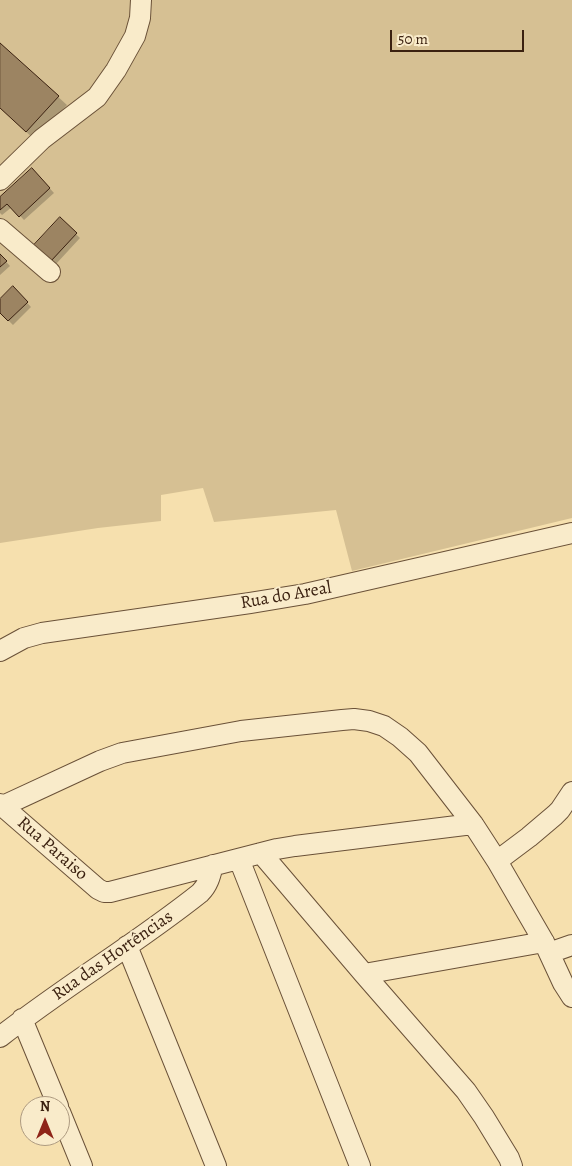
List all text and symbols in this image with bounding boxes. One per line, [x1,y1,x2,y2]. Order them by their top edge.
scale bar [392,20,526,52]
text: 50 m [398,29,428,49]
street label: Rua do Areal [239,577,333,615]
street label: Rua Paraiso [12,812,92,886]
street label: Rua das Hortências [49,906,177,1006]
north arrow [20,1096,70,1146]
text: N [40,1097,50,1116]

